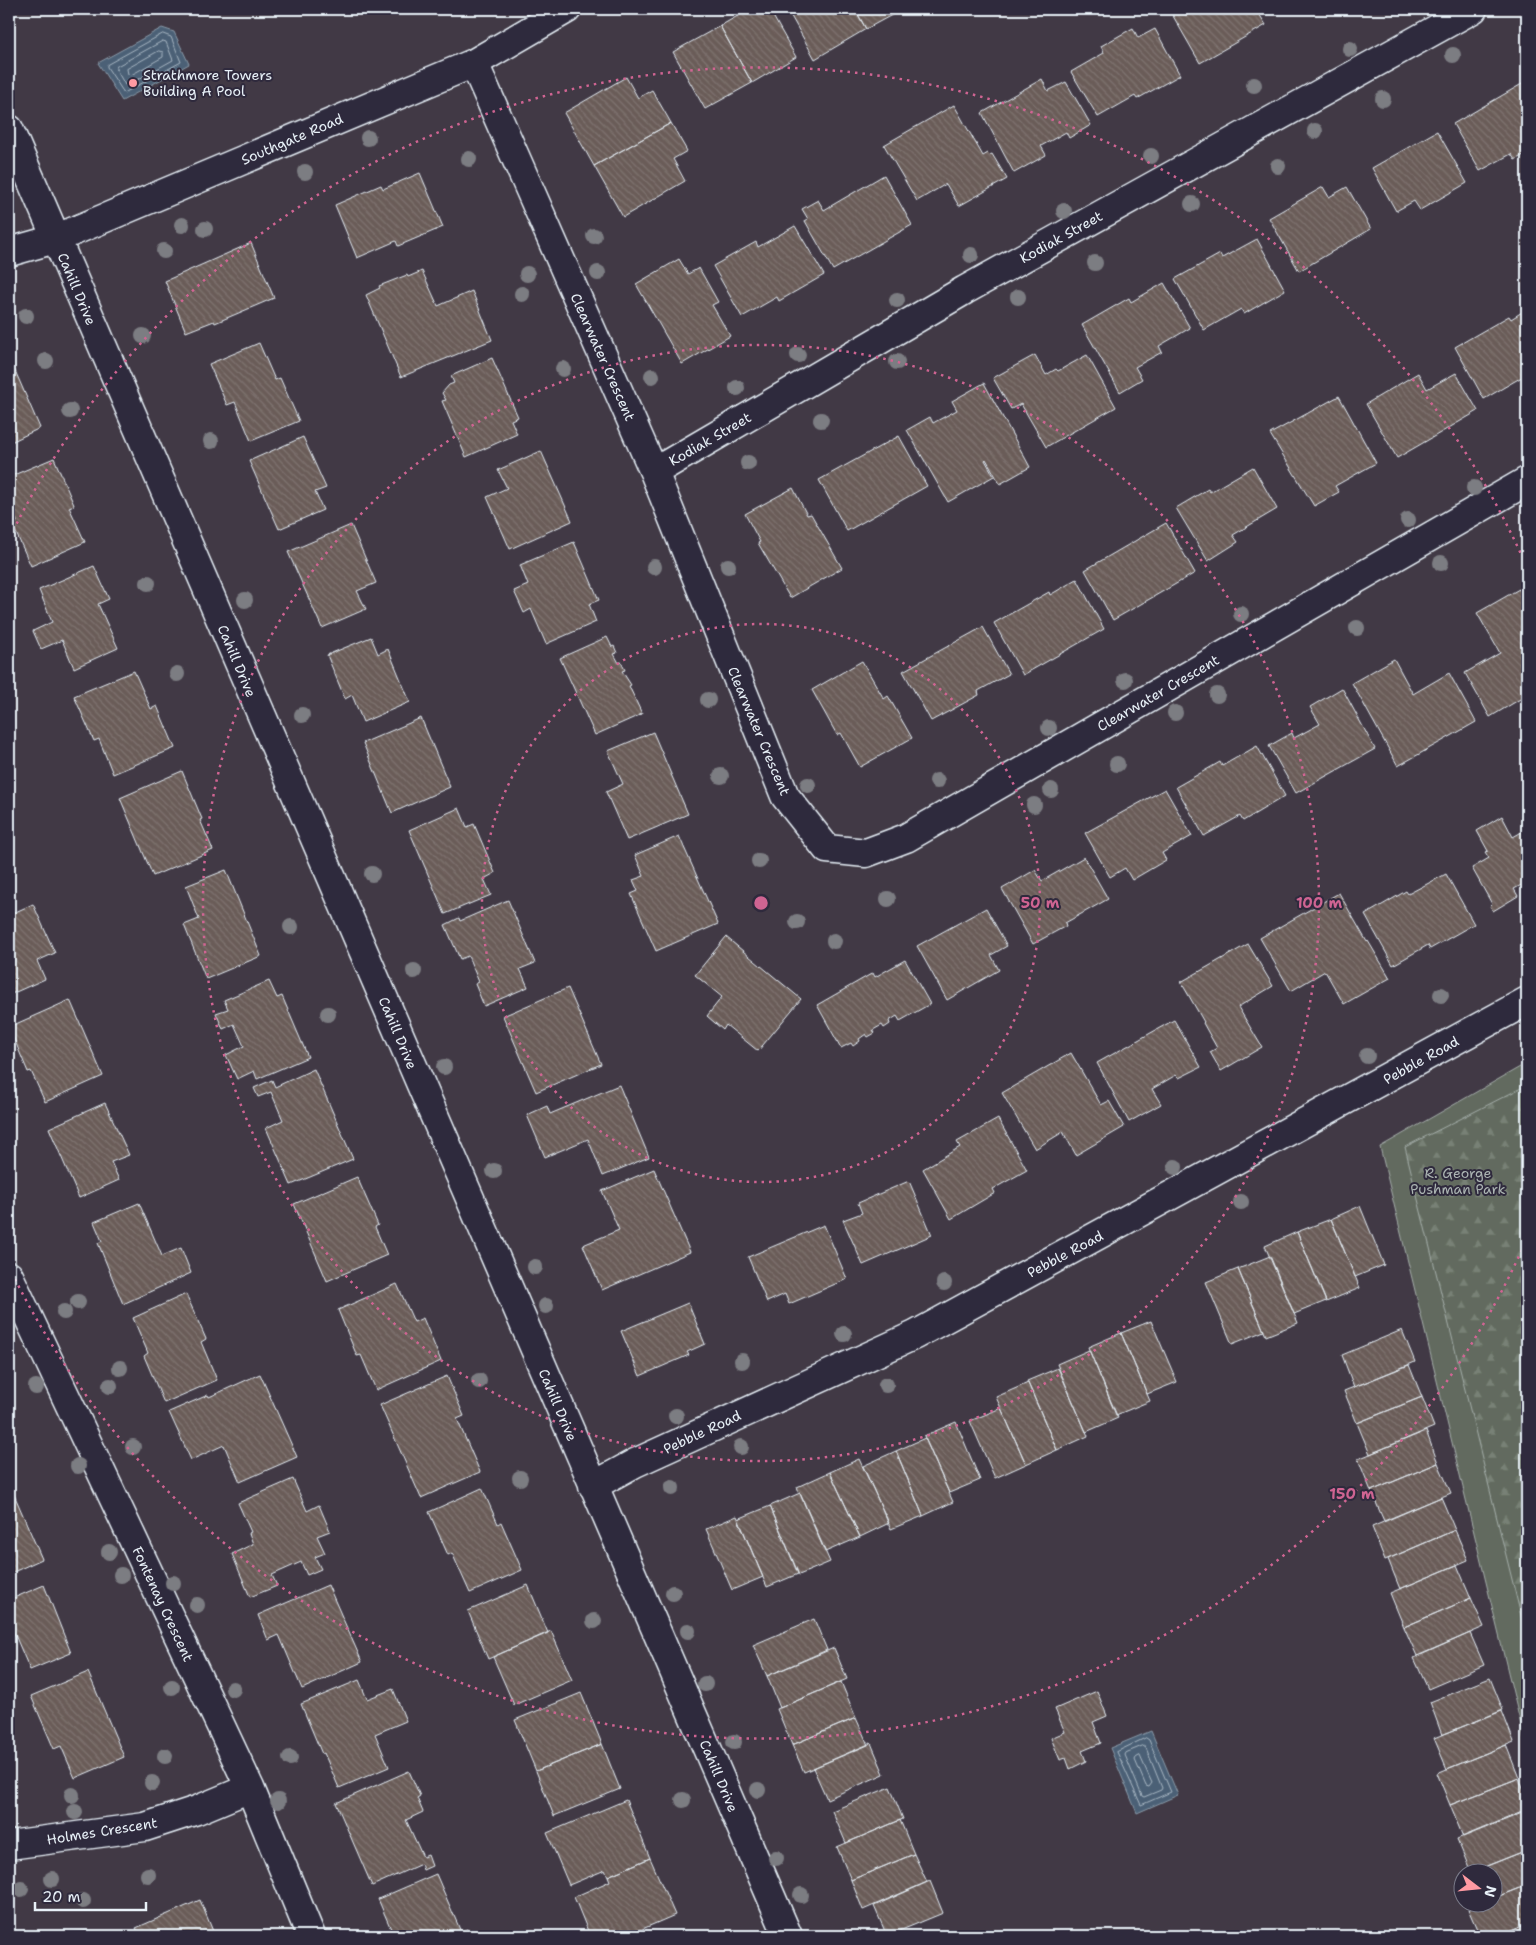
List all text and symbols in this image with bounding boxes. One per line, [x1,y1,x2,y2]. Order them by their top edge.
place label: Strathmore Towers Building A Pool [143,66,272,100]
marker: Strathmore Towers Building A Pool [127,77,139,89]
street label: Southgate Road [238,109,346,169]
street label: Kodiak Street [1016,207,1106,267]
street label: Cahill Drive [54,250,100,328]
street label: Clearwater Crescent [567,290,639,424]
street label: Kodiak Street [666,408,754,470]
street label: Cahill Drive [214,622,260,700]
street label: Clearwater Crescent [1094,651,1222,735]
street label: Clearwater Crescent [724,664,794,798]
text: 50 m [1021,893,1060,913]
text: 100 m [1296,893,1342,913]
centre of rings [752,894,770,912]
street label: Cahill Drive [375,994,421,1072]
street label: Pebble Road [1380,1032,1462,1088]
park label: R. George Pushman Park [1410,1164,1506,1198]
street label: Pebble Road [1024,1226,1106,1282]
street label: Cahill Drive [535,1366,581,1444]
street label: Pebble Road [660,1406,744,1458]
text: 150 m [1329,1484,1375,1504]
street label: Fontenay Crescent [128,1544,198,1664]
street label: Cahill Drive [696,1737,742,1815]
street label: Holmes Crescent [45,1813,159,1849]
north arrow [1454,1862,1504,1912]
scale bar [35,1880,146,1912]
text: N [1480,1884,1501,1899]
text: 20 m [42,1887,81,1907]

